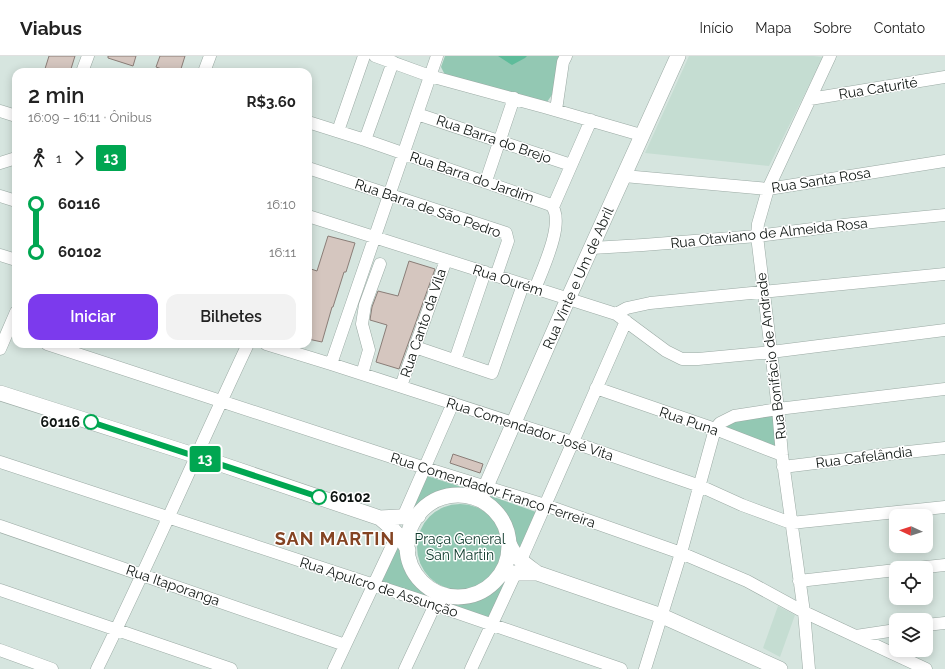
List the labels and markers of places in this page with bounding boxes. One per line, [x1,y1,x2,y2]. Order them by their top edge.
place label: 60116 [41,414,80,430]
marker: 60116 [83,414,99,430]
marker: 60102 [311,489,327,505]
place label: 60102 [330,489,371,505]

